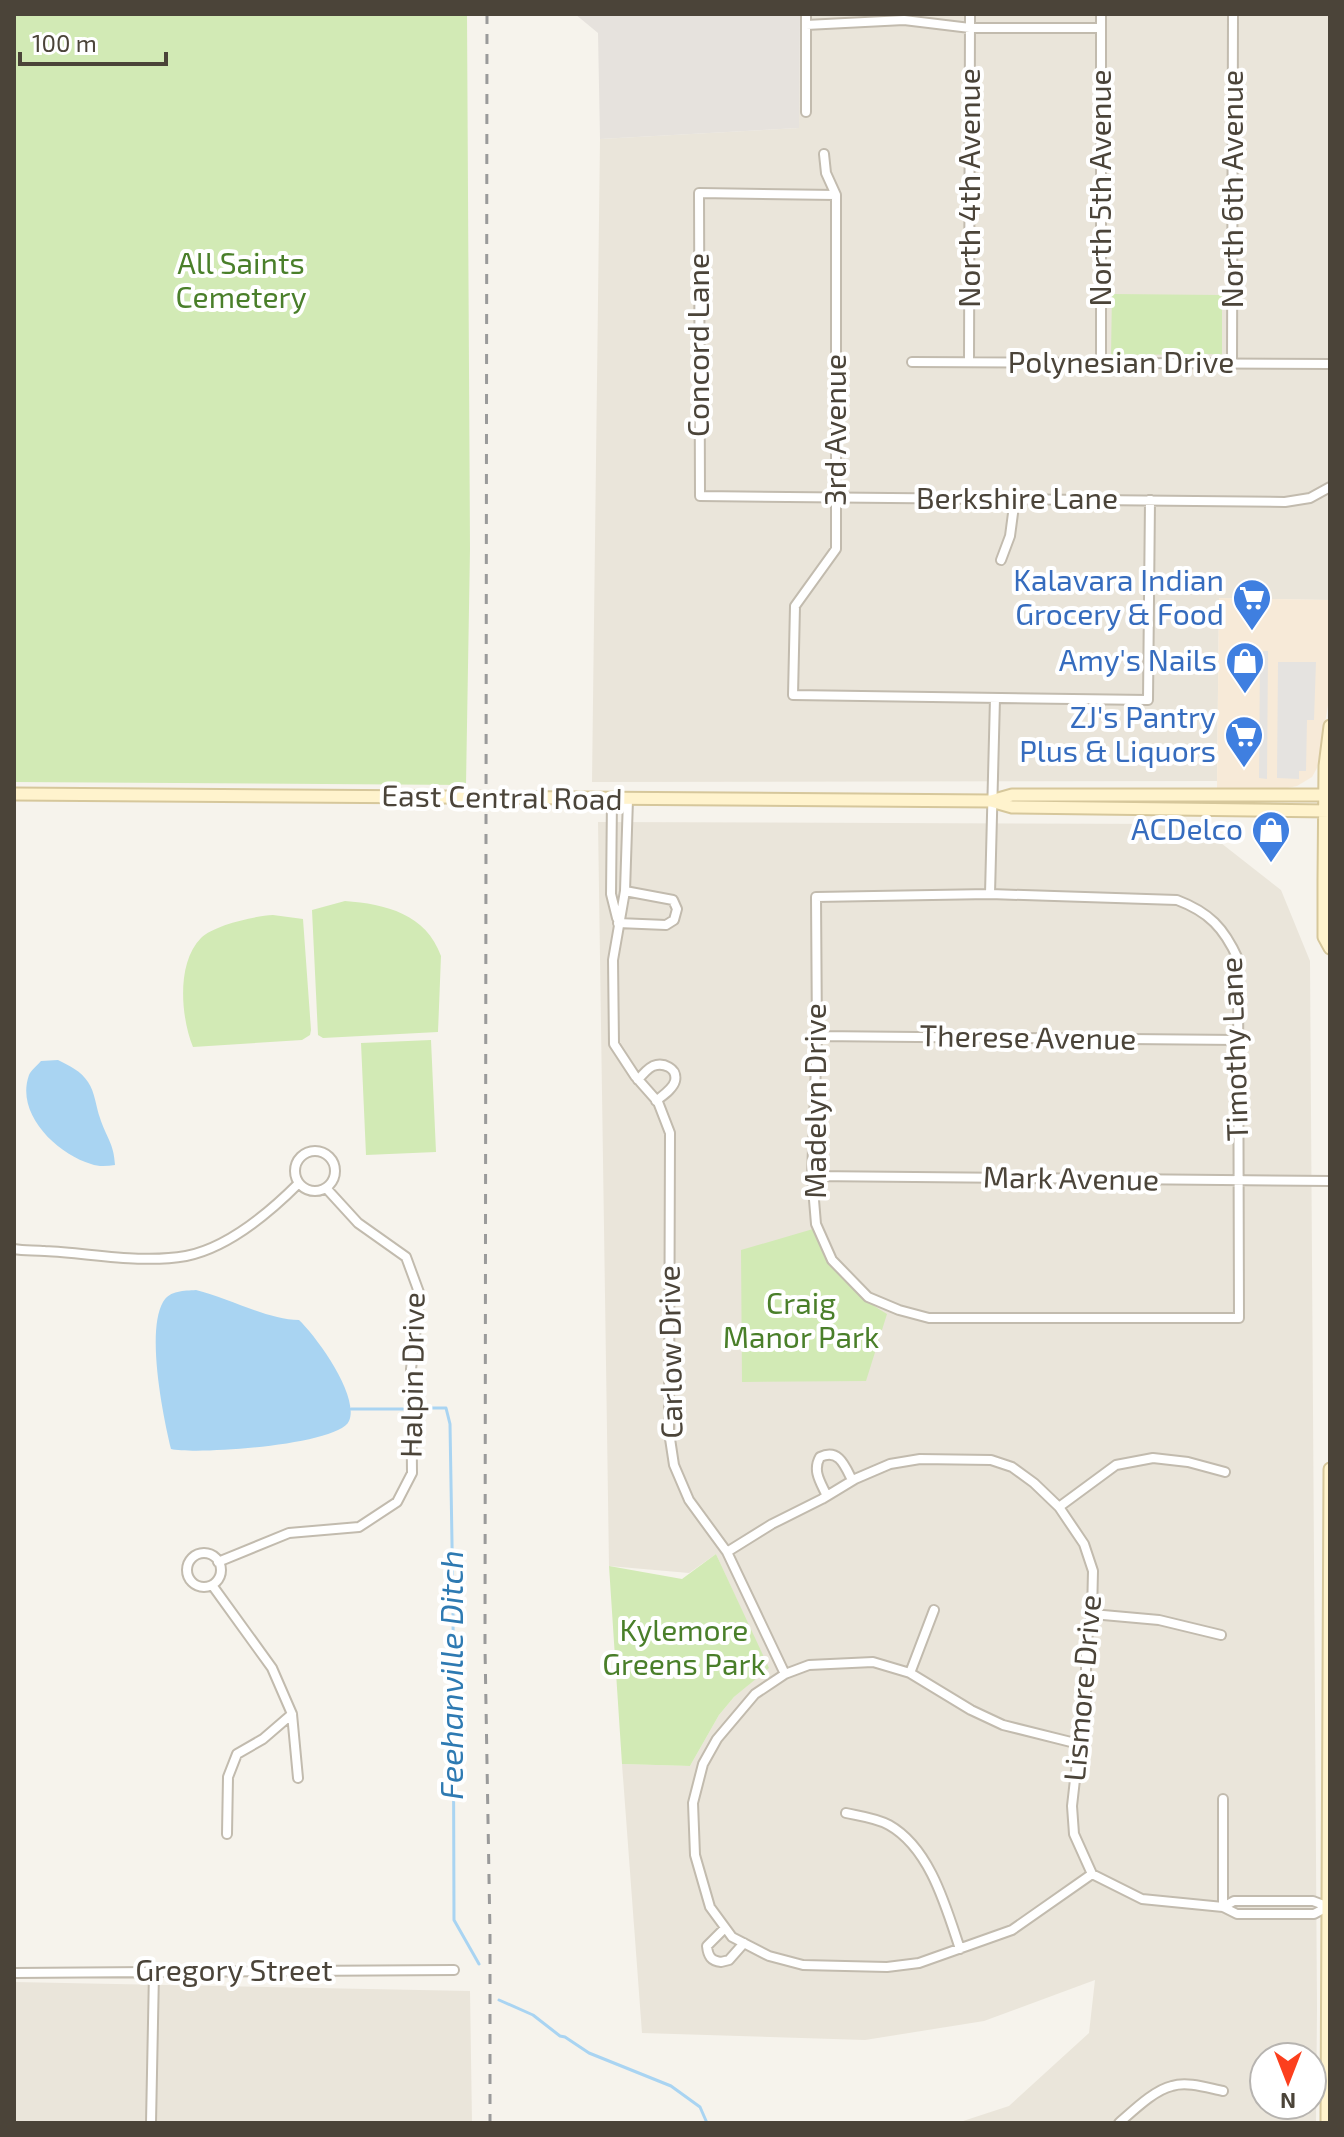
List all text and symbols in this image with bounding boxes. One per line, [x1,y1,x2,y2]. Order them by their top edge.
scale bar [20,16,166,66]
text: 100 m [32,28,97,57]
street label: North 4th Avenue [950,68,986,308]
street label: North 5th Avenue [1081,69,1117,307]
street label: North 6th Avenue [1213,70,1249,308]
park label: All Saints Cemetery [175,244,307,314]
street label: Concord Lane [679,253,715,437]
street label: Polynesian Drive [1008,343,1234,379]
street label: 3rd Avenue [816,354,852,506]
street label: Berkshire Lane [916,479,1118,515]
place label: Kalavara Indian Grocery & Food [1013,561,1224,631]
supermarket icon: Kalavara Indian Grocery & Food [1231,577,1273,632]
shop icon: Amy's Nails [1224,640,1266,695]
place label: Amy's Nails [1059,641,1217,677]
place label: ZJ's Pantry Plus & Liquors [1019,698,1216,768]
supermarket icon: ZJ's Pantry Plus & Liquors [1223,714,1265,769]
street label: East Central Road [381,776,623,816]
shop icon: ACDelco [1250,809,1292,864]
place label: ACDelco [1131,810,1243,846]
street label: Timothy Lane [1212,956,1254,1142]
street label: Madelyn Drive [796,1003,832,1199]
street label: Therese Avenue [919,1016,1137,1056]
street label: Mark Avenue [983,1157,1159,1197]
street label: Carlow Drive [649,1265,689,1439]
park label: Craig Manor Park [723,1284,879,1354]
street label: Halpin Drive [392,1292,430,1458]
water label: Feehanville Ditch [431,1550,469,1800]
street label: Lismore Drive [1055,1593,1107,1783]
park label: Kylemore Greens Park [602,1611,766,1681]
street label: Gregory Street [135,1951,333,1987]
north arrow [1248,2041,1328,2121]
text: N [1280,2089,1296,2115]

